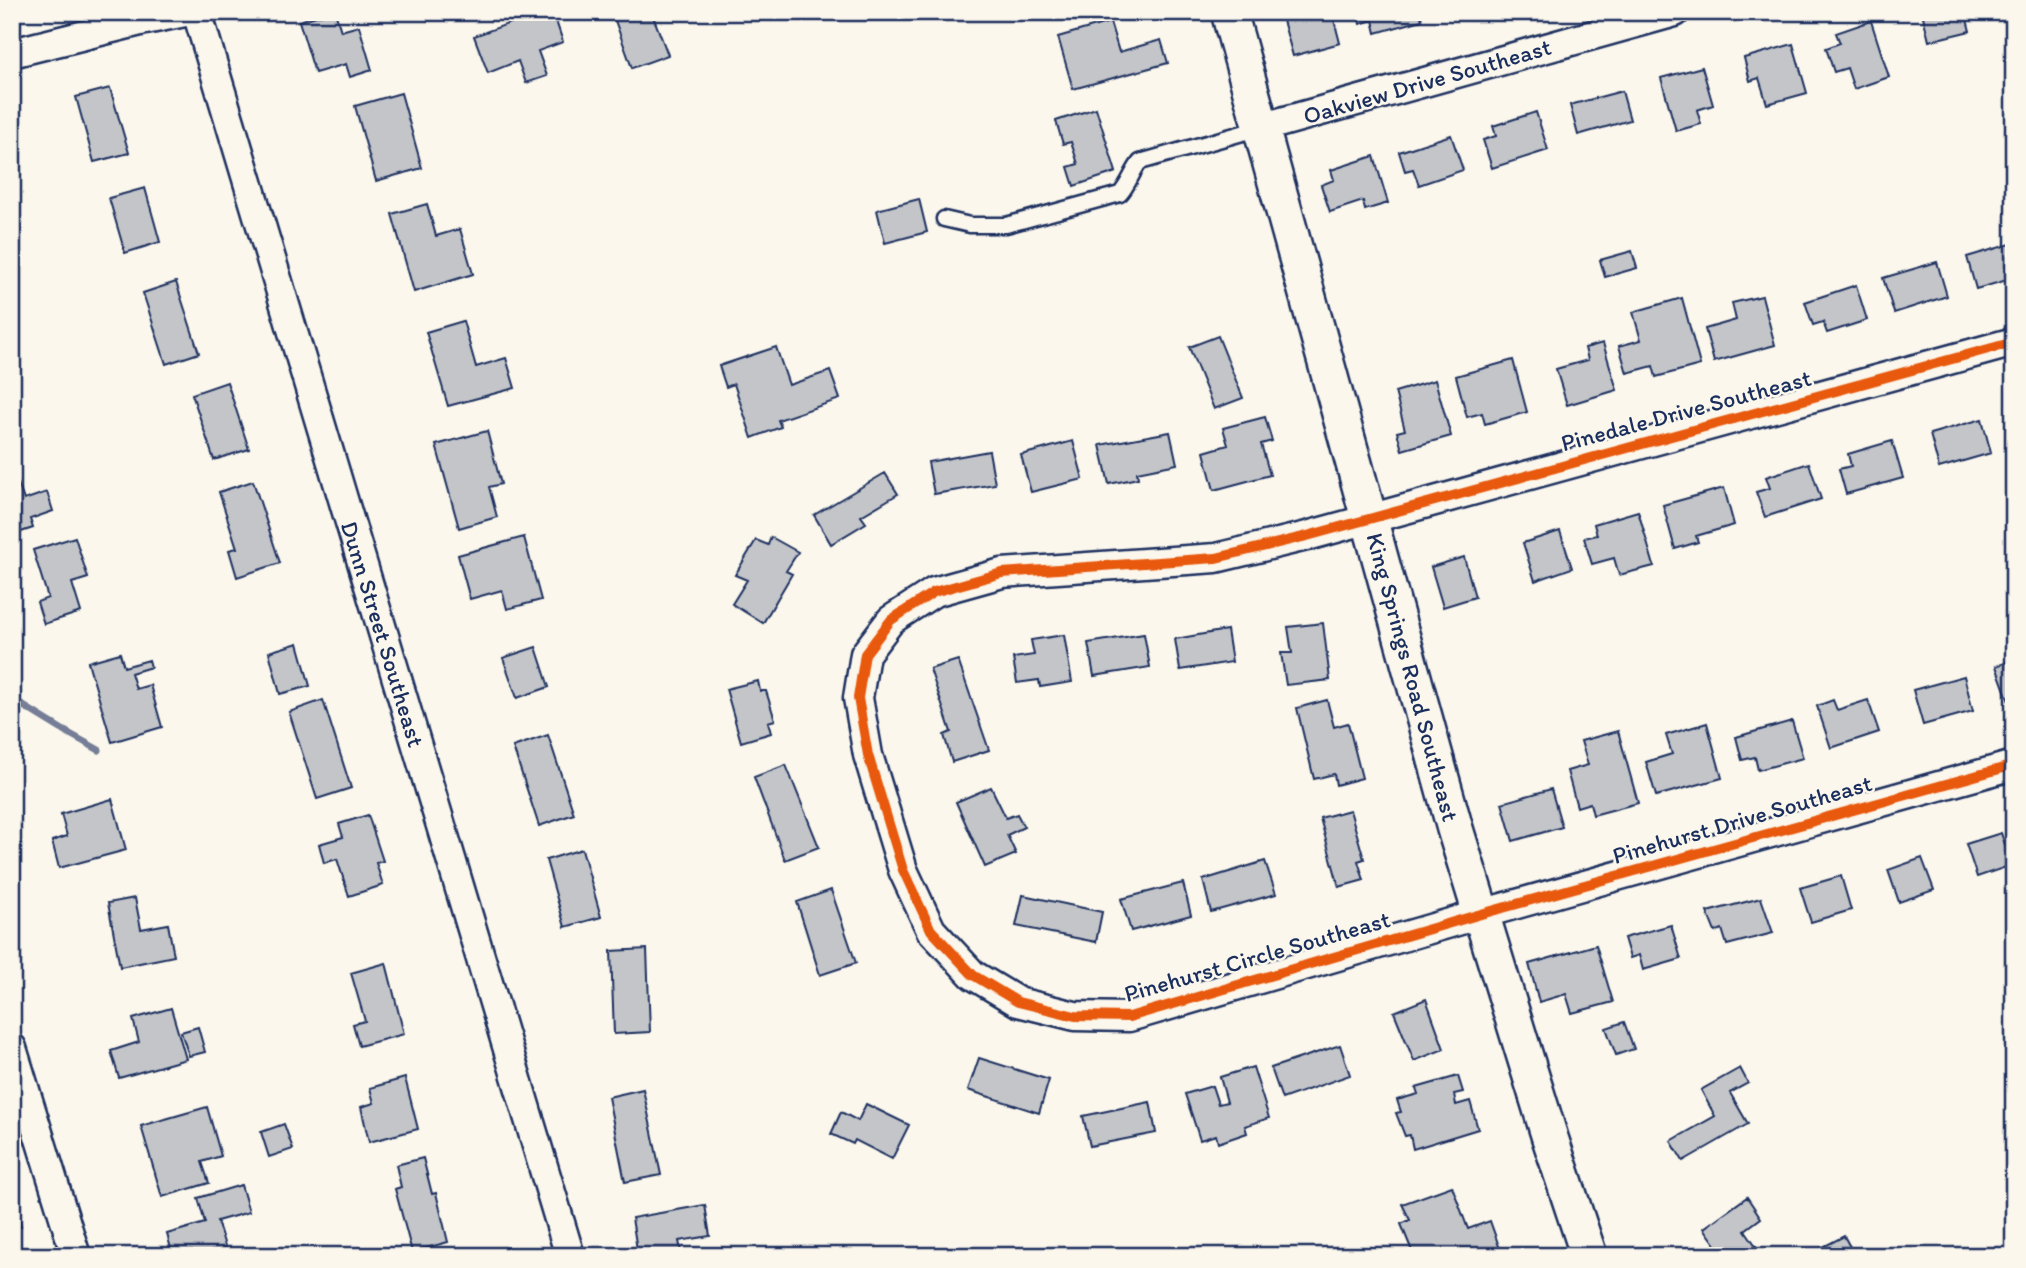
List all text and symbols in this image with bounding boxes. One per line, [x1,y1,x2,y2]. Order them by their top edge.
street label: Oakview Drive Southeast [1300,32,1554,130]
street label: Pinedale Drive Southeast [1558,363,1814,457]
street label: Dunn Street Southeast [335,518,431,750]
street label: King Springs Road Southeast [1360,529,1466,825]
street label: Pinehurst Drive Southeast [1609,768,1875,870]
street label: Pinehurst Circle Southeast [1121,904,1393,1008]

